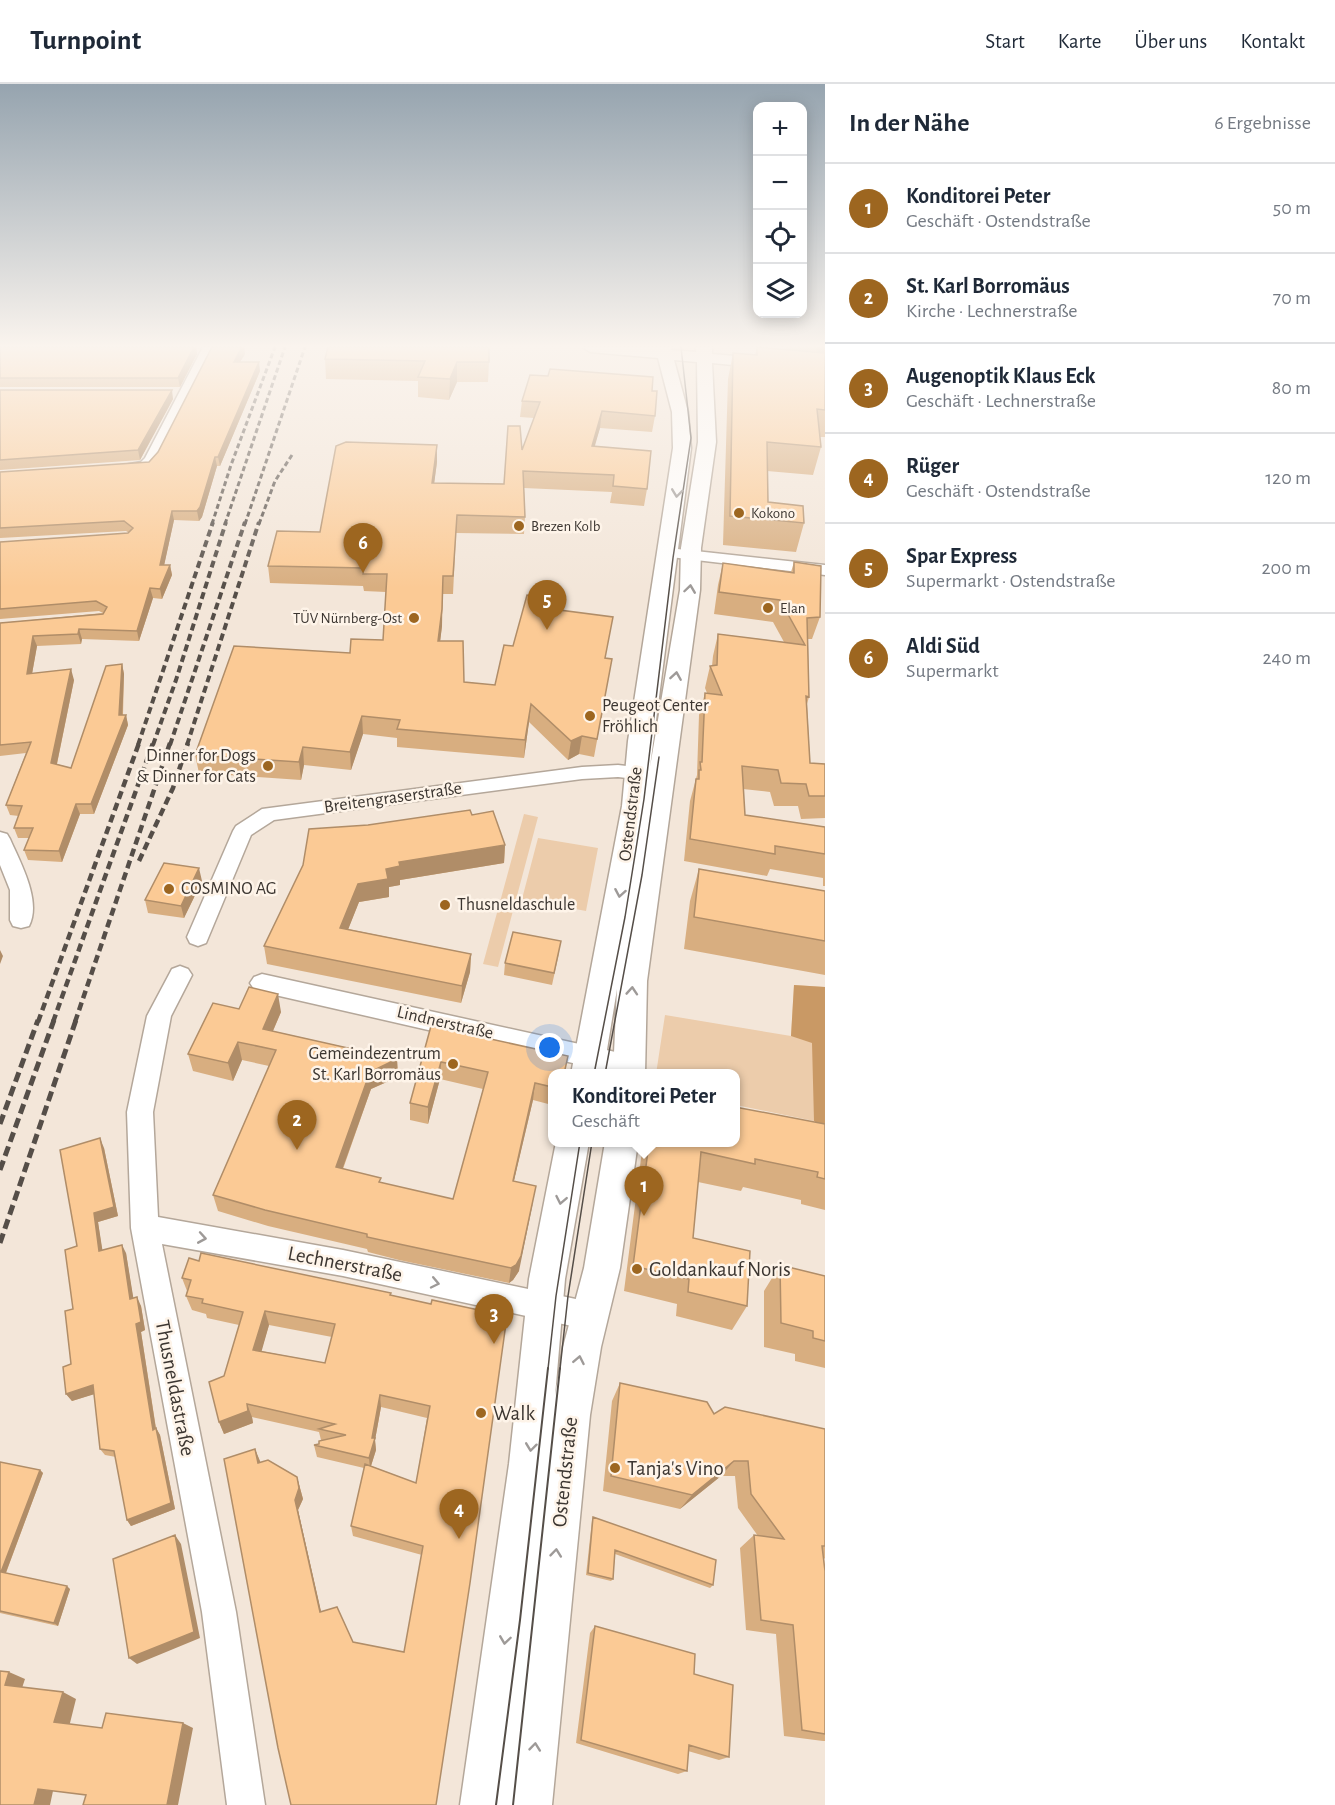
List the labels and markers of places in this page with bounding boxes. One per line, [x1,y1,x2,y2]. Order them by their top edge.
marker: Kokono [732,506,746,520]
place label: Kokono [751,506,795,521]
marker: Brezen Kolb [512,519,526,533]
place label: Brezen Kolb [531,519,601,534]
pin: 6 [344,524,382,573]
pin: 5 [528,580,566,630]
marker: Elan [761,601,775,615]
place label: Elan [780,601,805,616]
place label: TÜV Nürnberg-Ost [293,609,402,626]
marker: TÜV Nürnberg-Ost [407,611,421,625]
place label: Peugeot Center Fröhlich [602,697,709,736]
marker: Peugeot Center Fröhlich [583,709,597,723]
place label: Dinner for Dogs & Dinner for Cats [136,747,256,786]
marker: Dinner for Dogs & Dinner for Cats [261,759,275,773]
place label: COSMINO AG [181,880,277,898]
marker: COSMINO AG [162,882,176,896]
place label: Thusneldaschule [457,896,575,914]
marker: Thusneldaschule [438,898,452,912]
place label: Gemeindezentrum St. Karl Borromäus [309,1045,441,1084]
marker: Gemeindezentrum St. Karl Borromäus [446,1057,460,1071]
pin: 2 [278,1100,316,1150]
pin: 1 [624,1166,664,1216]
place label: Goldankauf Noris [649,1259,791,1280]
marker: Goldankauf Noris [630,1262,644,1276]
pin: 3 [474,1294,514,1344]
place label: Walk [493,1403,536,1424]
marker: Walk [474,1406,488,1420]
place label: Tanja's Vino [627,1458,724,1479]
marker: Tanja's Vino [608,1461,622,1475]
pin: 4 [440,1490,478,1539]

